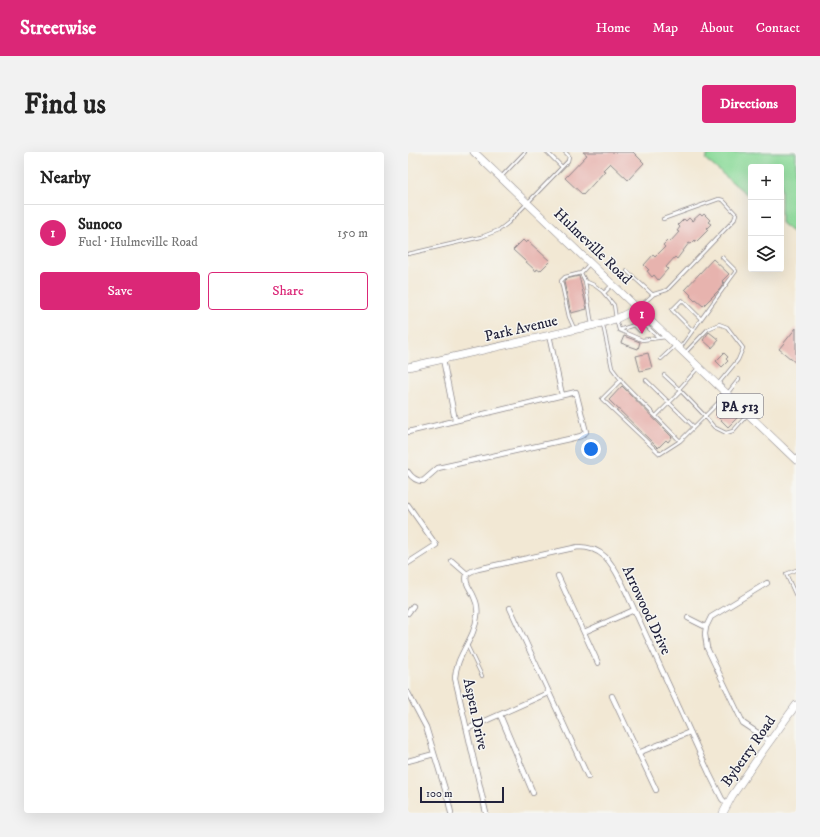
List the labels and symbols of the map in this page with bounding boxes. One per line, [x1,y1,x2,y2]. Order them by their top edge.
street label: Hulmeville Road [550,204,636,289]
pin: 1 [629,301,655,334]
street label: Park Avenue [483,311,560,346]
road number: PA 513 [717,394,763,418]
your location [581,439,601,459]
street label: Arrowood Drive [618,563,675,658]
street label: Aspen Drive [459,677,492,752]
street label: Byberry Road [717,712,780,790]
scale bar [420,785,504,804]

